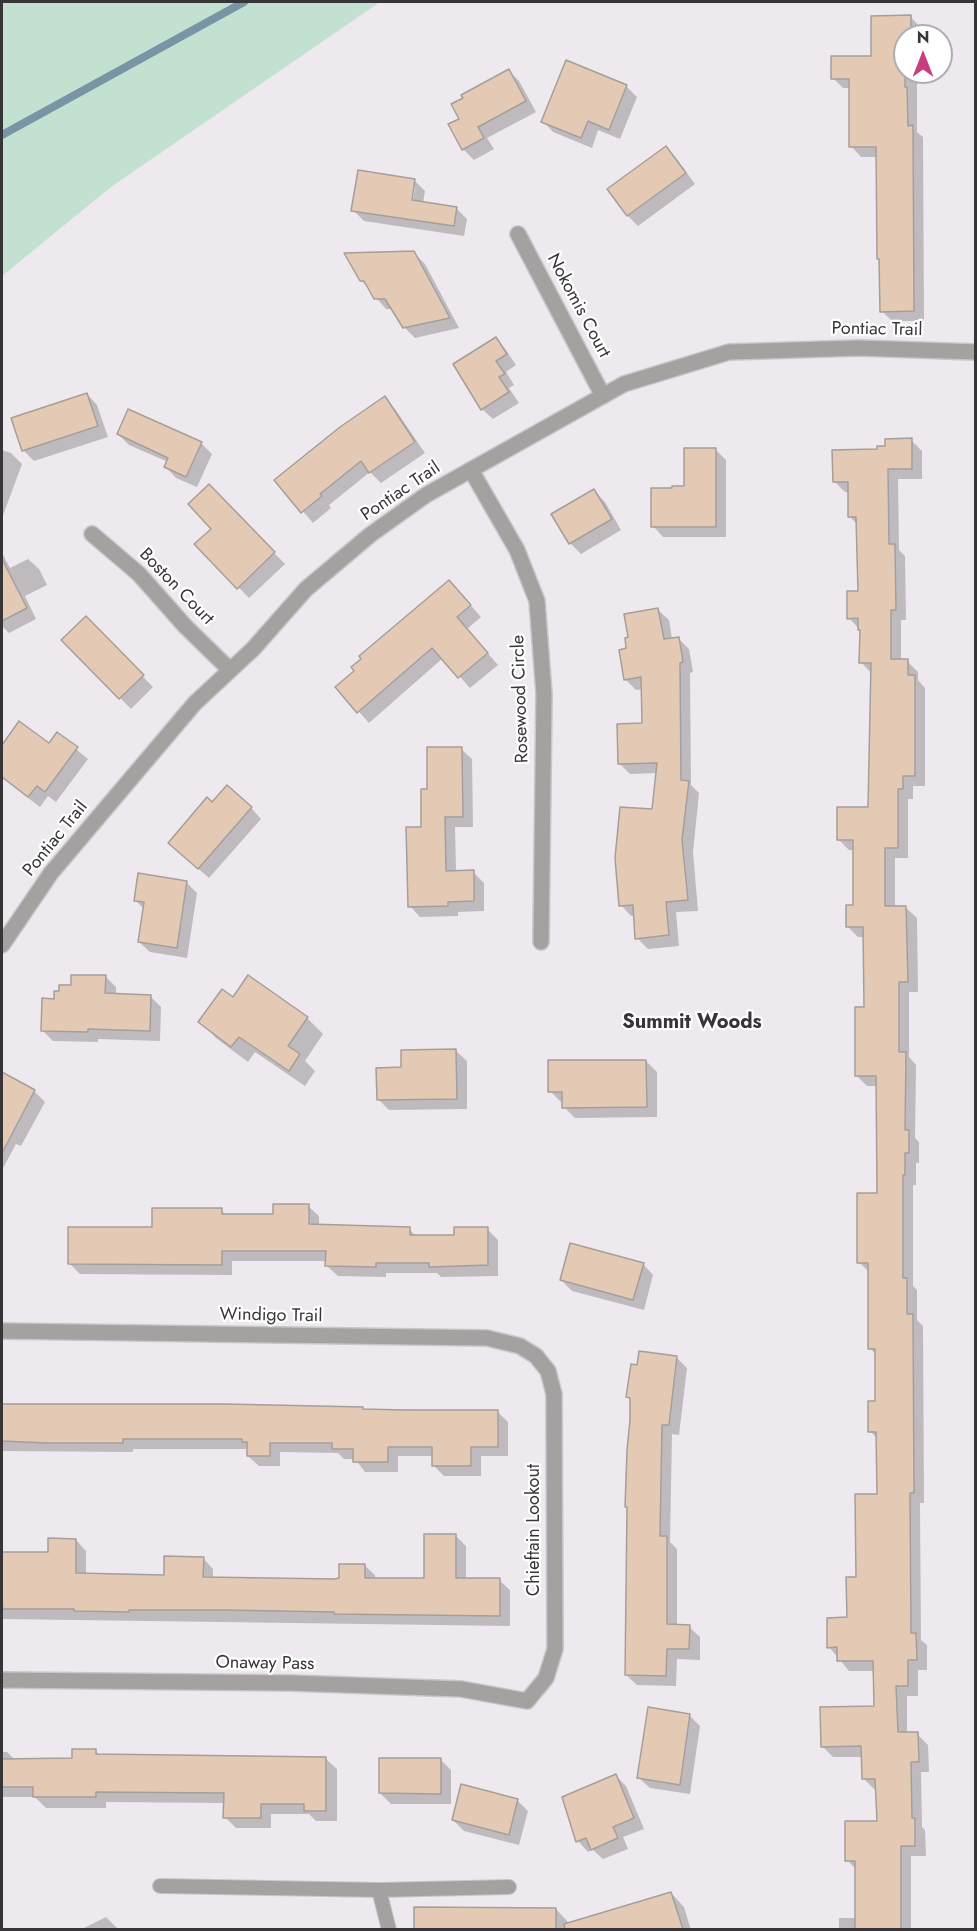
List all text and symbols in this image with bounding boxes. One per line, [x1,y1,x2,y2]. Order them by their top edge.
north arrow [893,24,953,84]
text: N [917,26,929,49]
street label: Nokomis Court [542,250,614,362]
street label: Pontiac Trail [831,318,923,342]
street label: Pontiac Trail [357,458,445,526]
street label: Boston Court [134,544,218,630]
street label: Rosewood Circle [508,634,534,764]
street label: Pontiac Trail [19,797,93,881]
district label: Summit Woods [622,1011,762,1035]
street label: Windigo Trail [219,1304,323,1328]
street label: Chieftain Lookout [524,1464,546,1596]
street label: Onaway Pass [215,1652,315,1676]

